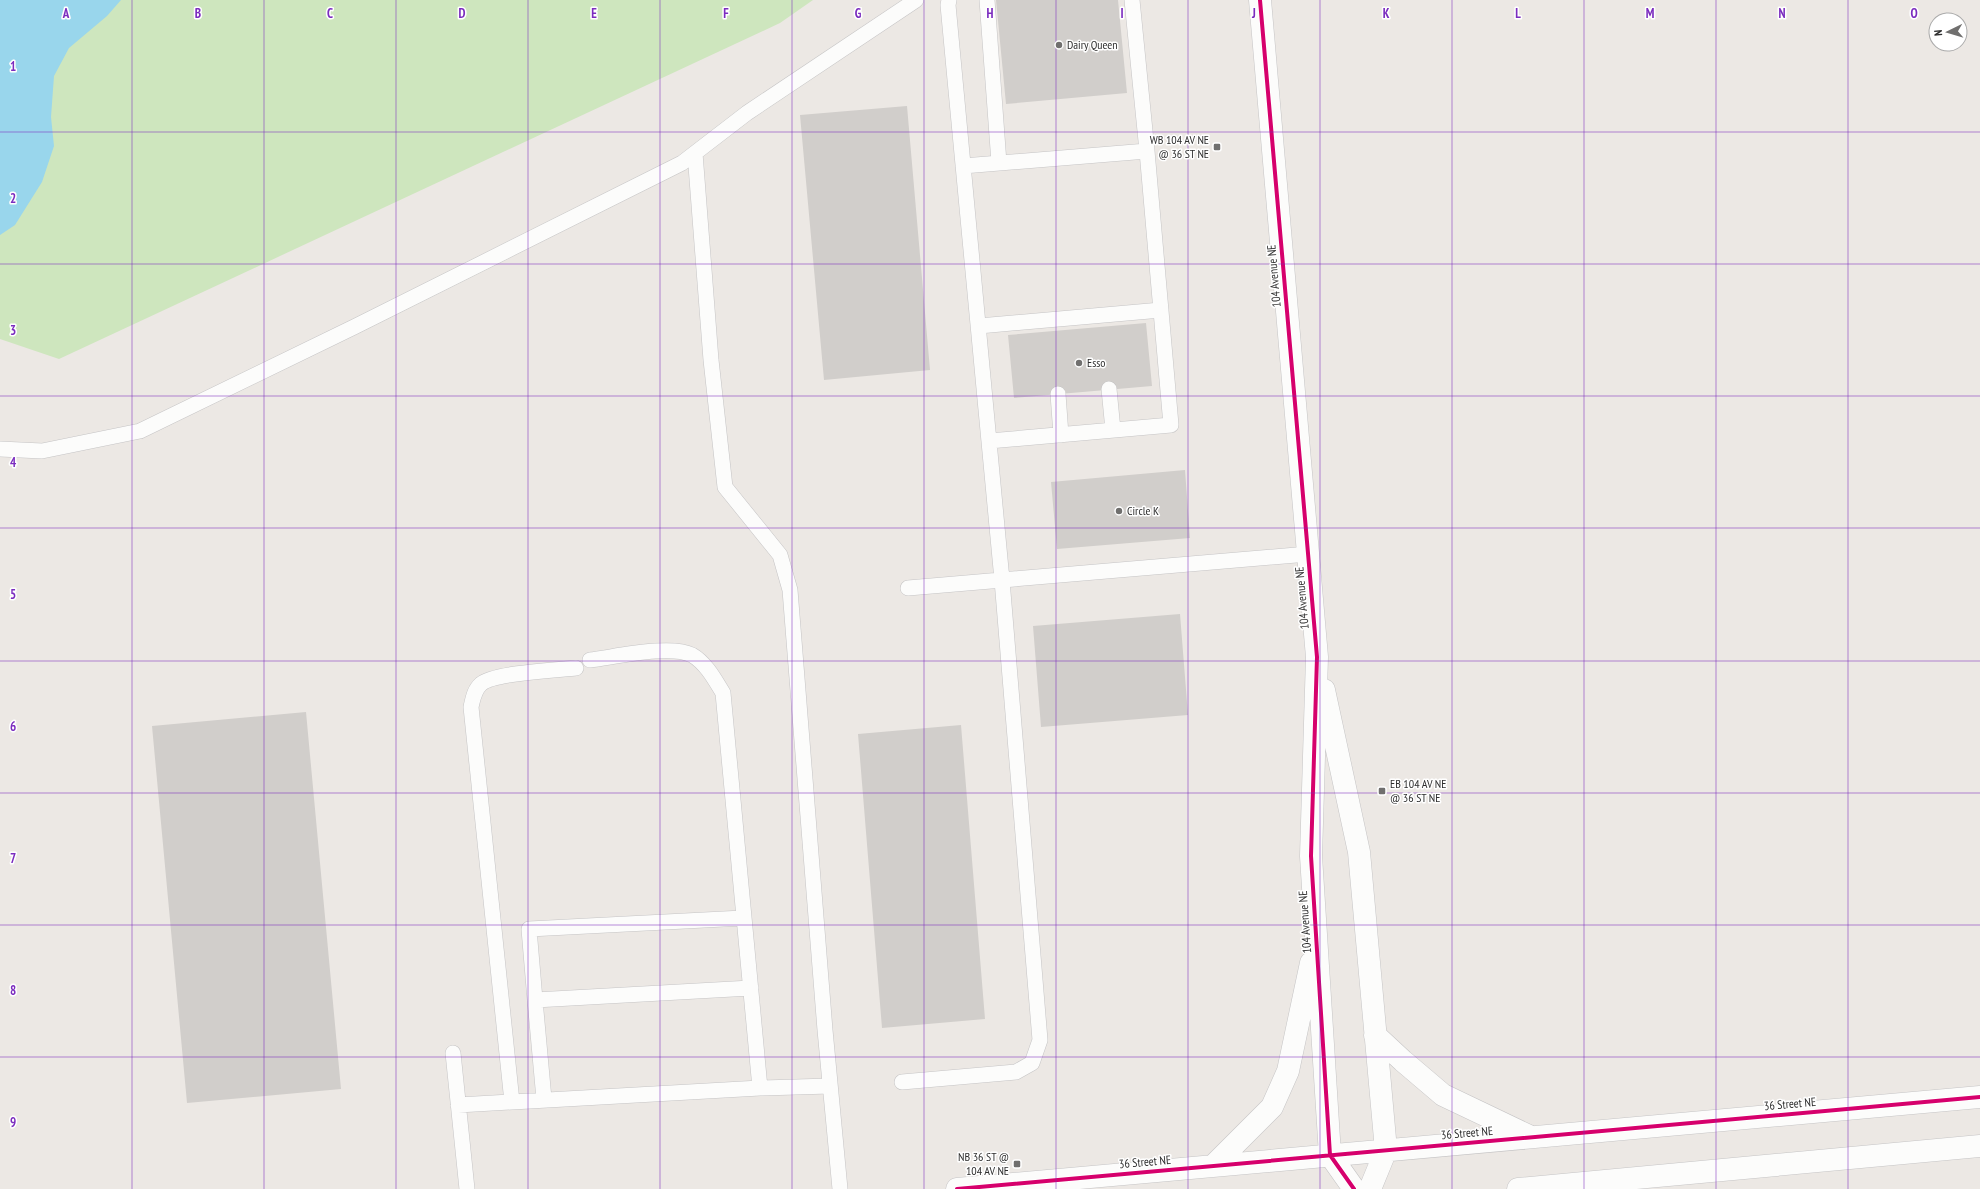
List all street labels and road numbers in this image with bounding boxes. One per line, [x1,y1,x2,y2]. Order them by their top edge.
street label: 104 Avenue NE [1263,244,1284,308]
street label: 104 Avenue NE [1291,566,1312,630]
street label: 104 Avenue NE [1295,890,1314,954]
street label: 36 Street NE [1763,1094,1817,1113]
street label: 36 Street NE [1440,1123,1494,1142]
street label: 36 Street NE [1118,1152,1172,1171]

